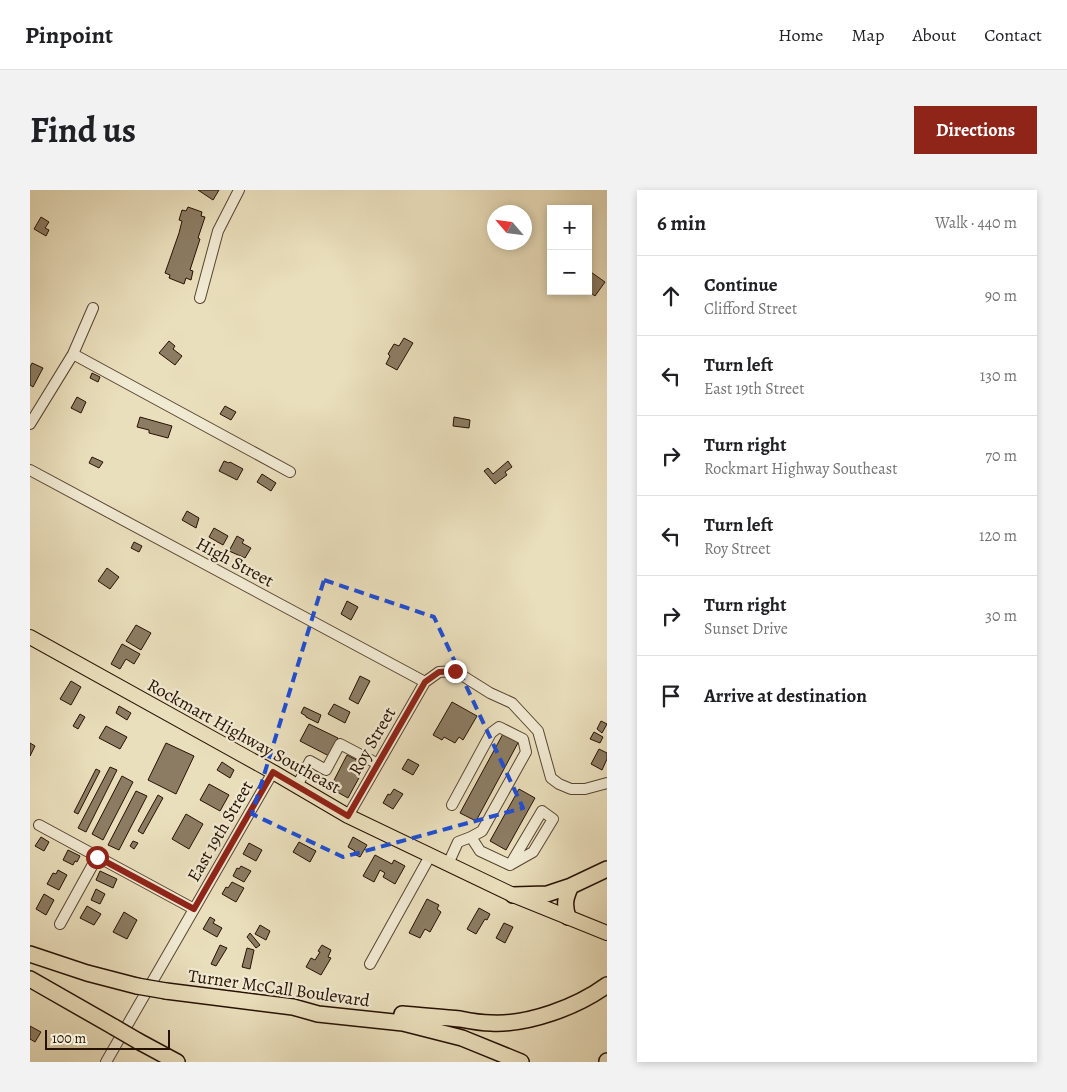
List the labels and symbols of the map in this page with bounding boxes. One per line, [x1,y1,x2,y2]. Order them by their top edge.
north arrow [487,205,532,250]
street label: High Street [192,531,278,593]
route end [444,660,467,683]
street label: Rockmart Highway Southeast [143,673,345,799]
street label: Roy Street [343,702,401,779]
street label: East 19th Street [181,776,259,886]
route start [86,846,109,869]
street label: Turner McCall Boulevard [187,963,372,1013]
scale bar [45,1027,170,1050]

